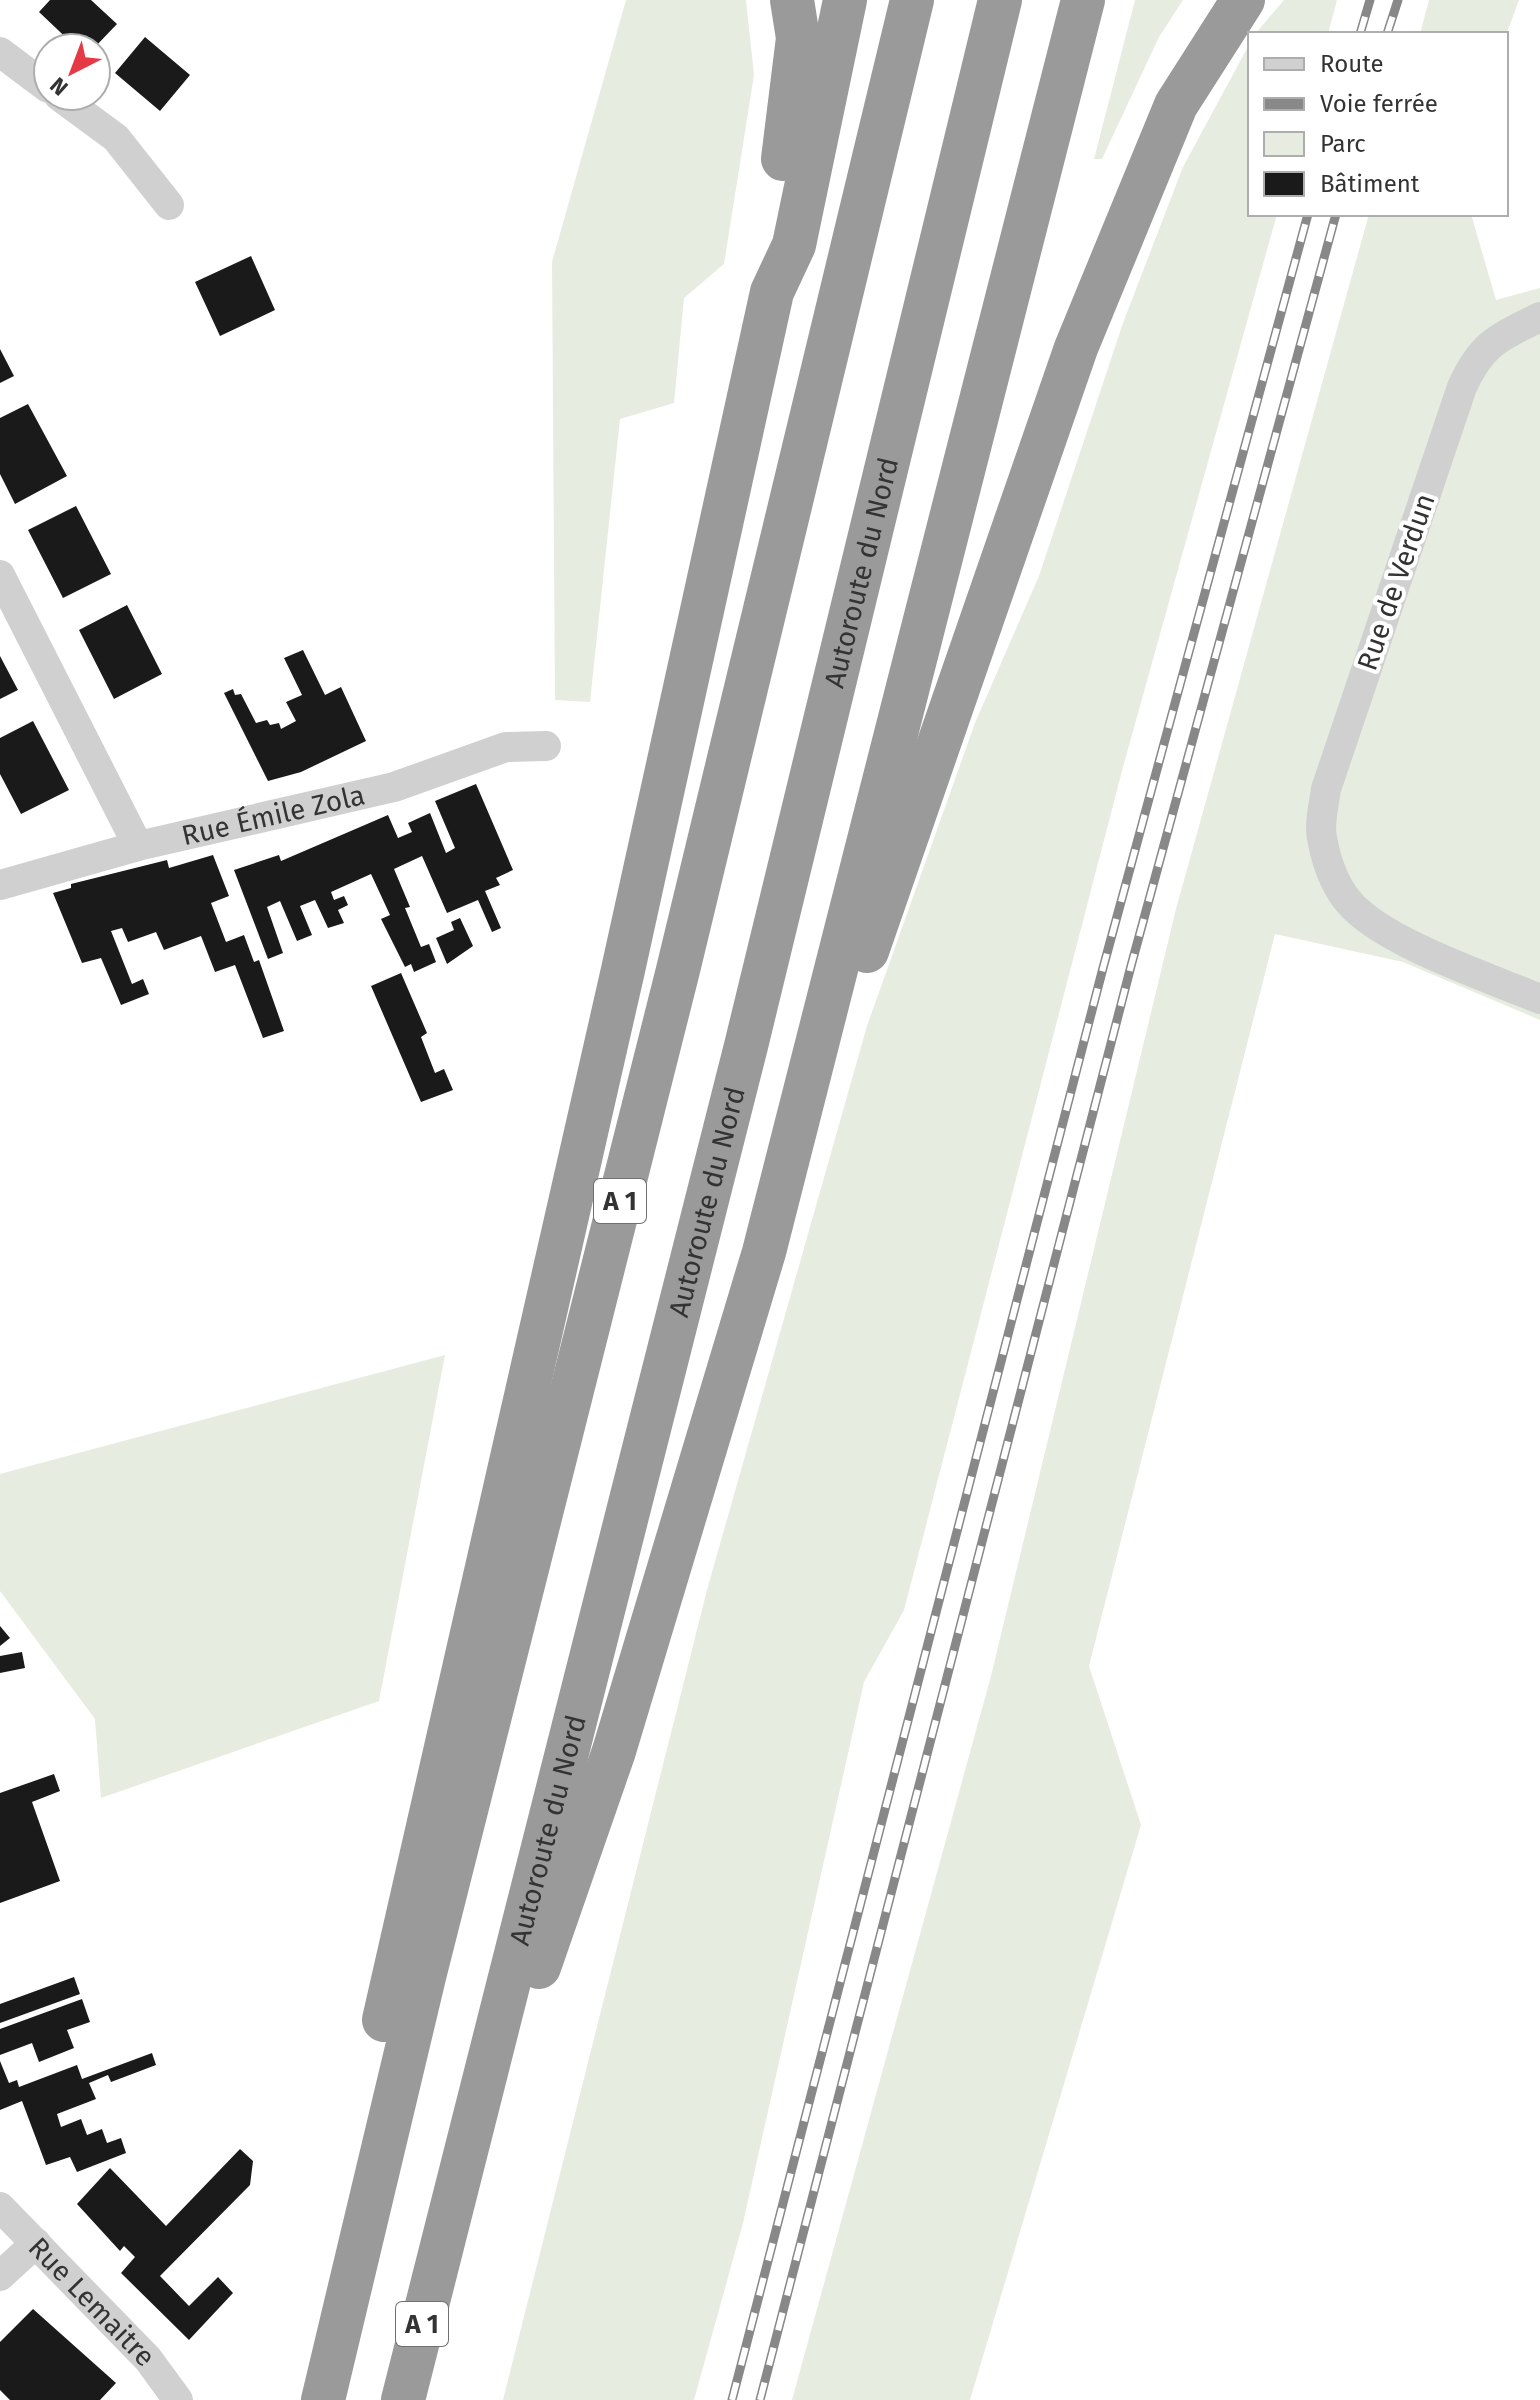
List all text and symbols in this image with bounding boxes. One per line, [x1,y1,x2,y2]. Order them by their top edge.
north arrow [32,32,112,112]
legend [1248,32,1508,216]
text: Route [1320,50,1384,78]
text: N [44,72,73,101]
text: Voie ferrée [1320,90,1438,118]
text: Parc [1320,130,1366,158]
text: Bâtiment [1320,170,1420,198]
street label: Autoroute du Nord [817,454,905,691]
street label: Rue de Verdun [1350,489,1442,675]
street label: Rue Émile Zola [178,778,368,852]
street label: Autoroute du Nord [662,1083,752,1320]
road number: A 1 [594,1179,646,1223]
street label: Autoroute du Nord [502,1712,592,1948]
street label: Rue Lemaitre [22,2230,162,2373]
road number: A 1 [396,2302,448,2346]

